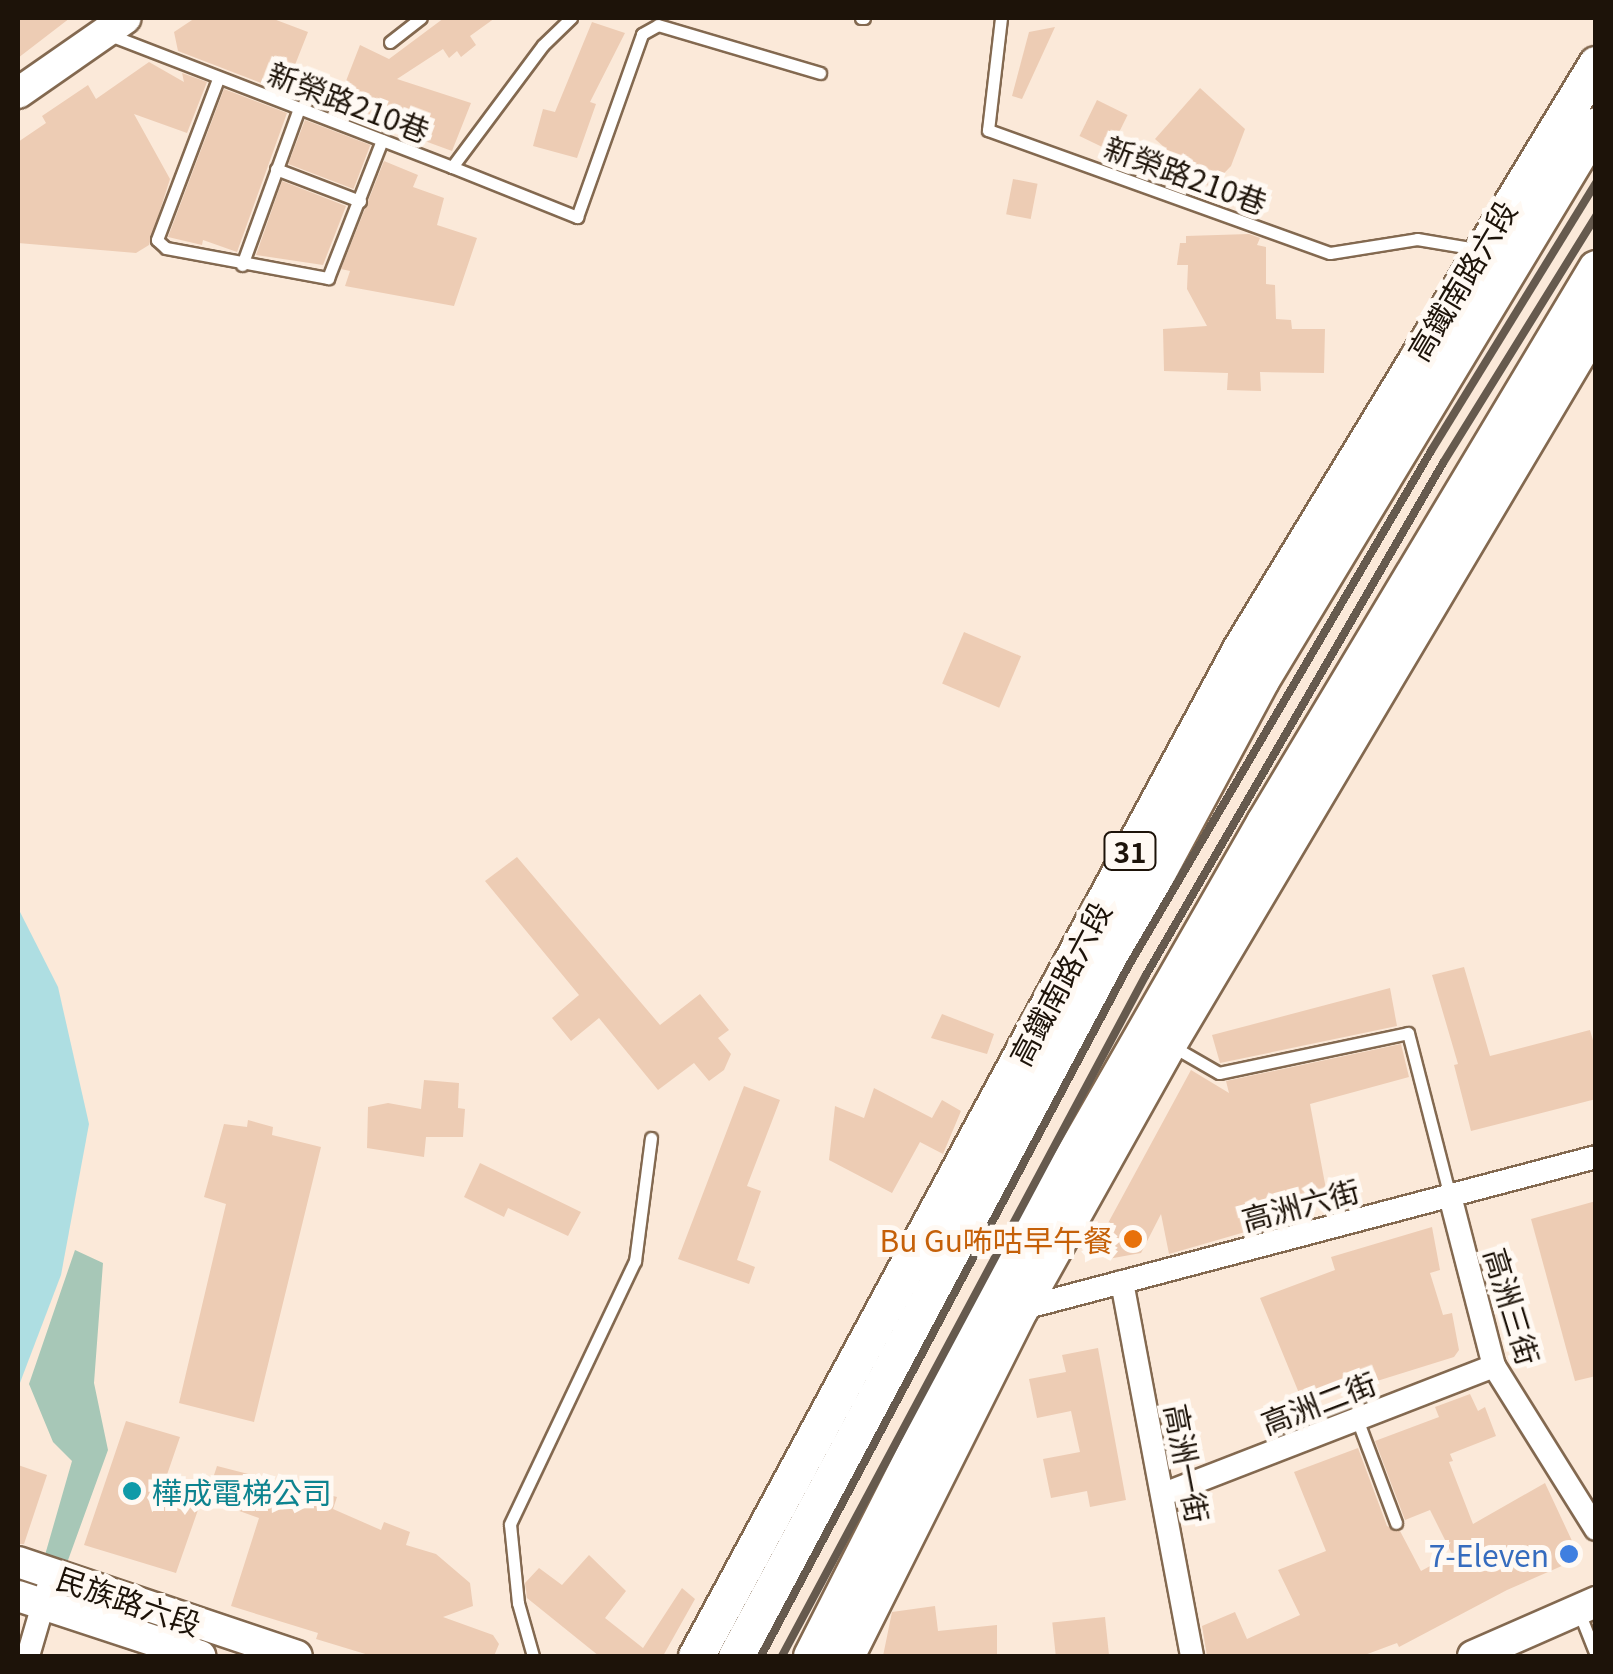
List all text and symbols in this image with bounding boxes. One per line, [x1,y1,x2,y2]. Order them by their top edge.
street label: 新榮路210巷 [263,54,435,148]
street label: 新榮路210巷 [1100,128,1272,220]
street label: 高鐵南路六段 [1399,194,1523,366]
road number: 31 [1102,828,1158,874]
street label: 高鐵南路六段 [1001,895,1117,1071]
street label: 高洲六街 [1237,1171,1363,1237]
place label: Bu Gu咘咕早午餐 [879,1221,1113,1257]
marker: Bu Gu咘咕早午餐 [1122,1228,1144,1250]
street label: 高洲三街 [1478,1243,1548,1369]
street label: 高洲二街 [1256,1364,1380,1440]
street label: 高洲一街 [1159,1401,1217,1525]
place label: 樺成電梯公司 [152,1473,332,1509]
marker: 樺成電梯公司 [121,1480,143,1502]
place label: 7-Eleven [1429,1536,1549,1572]
marker: 7-Eleven [1558,1543,1580,1565]
street label: 民族路六段 [52,1559,206,1641]

